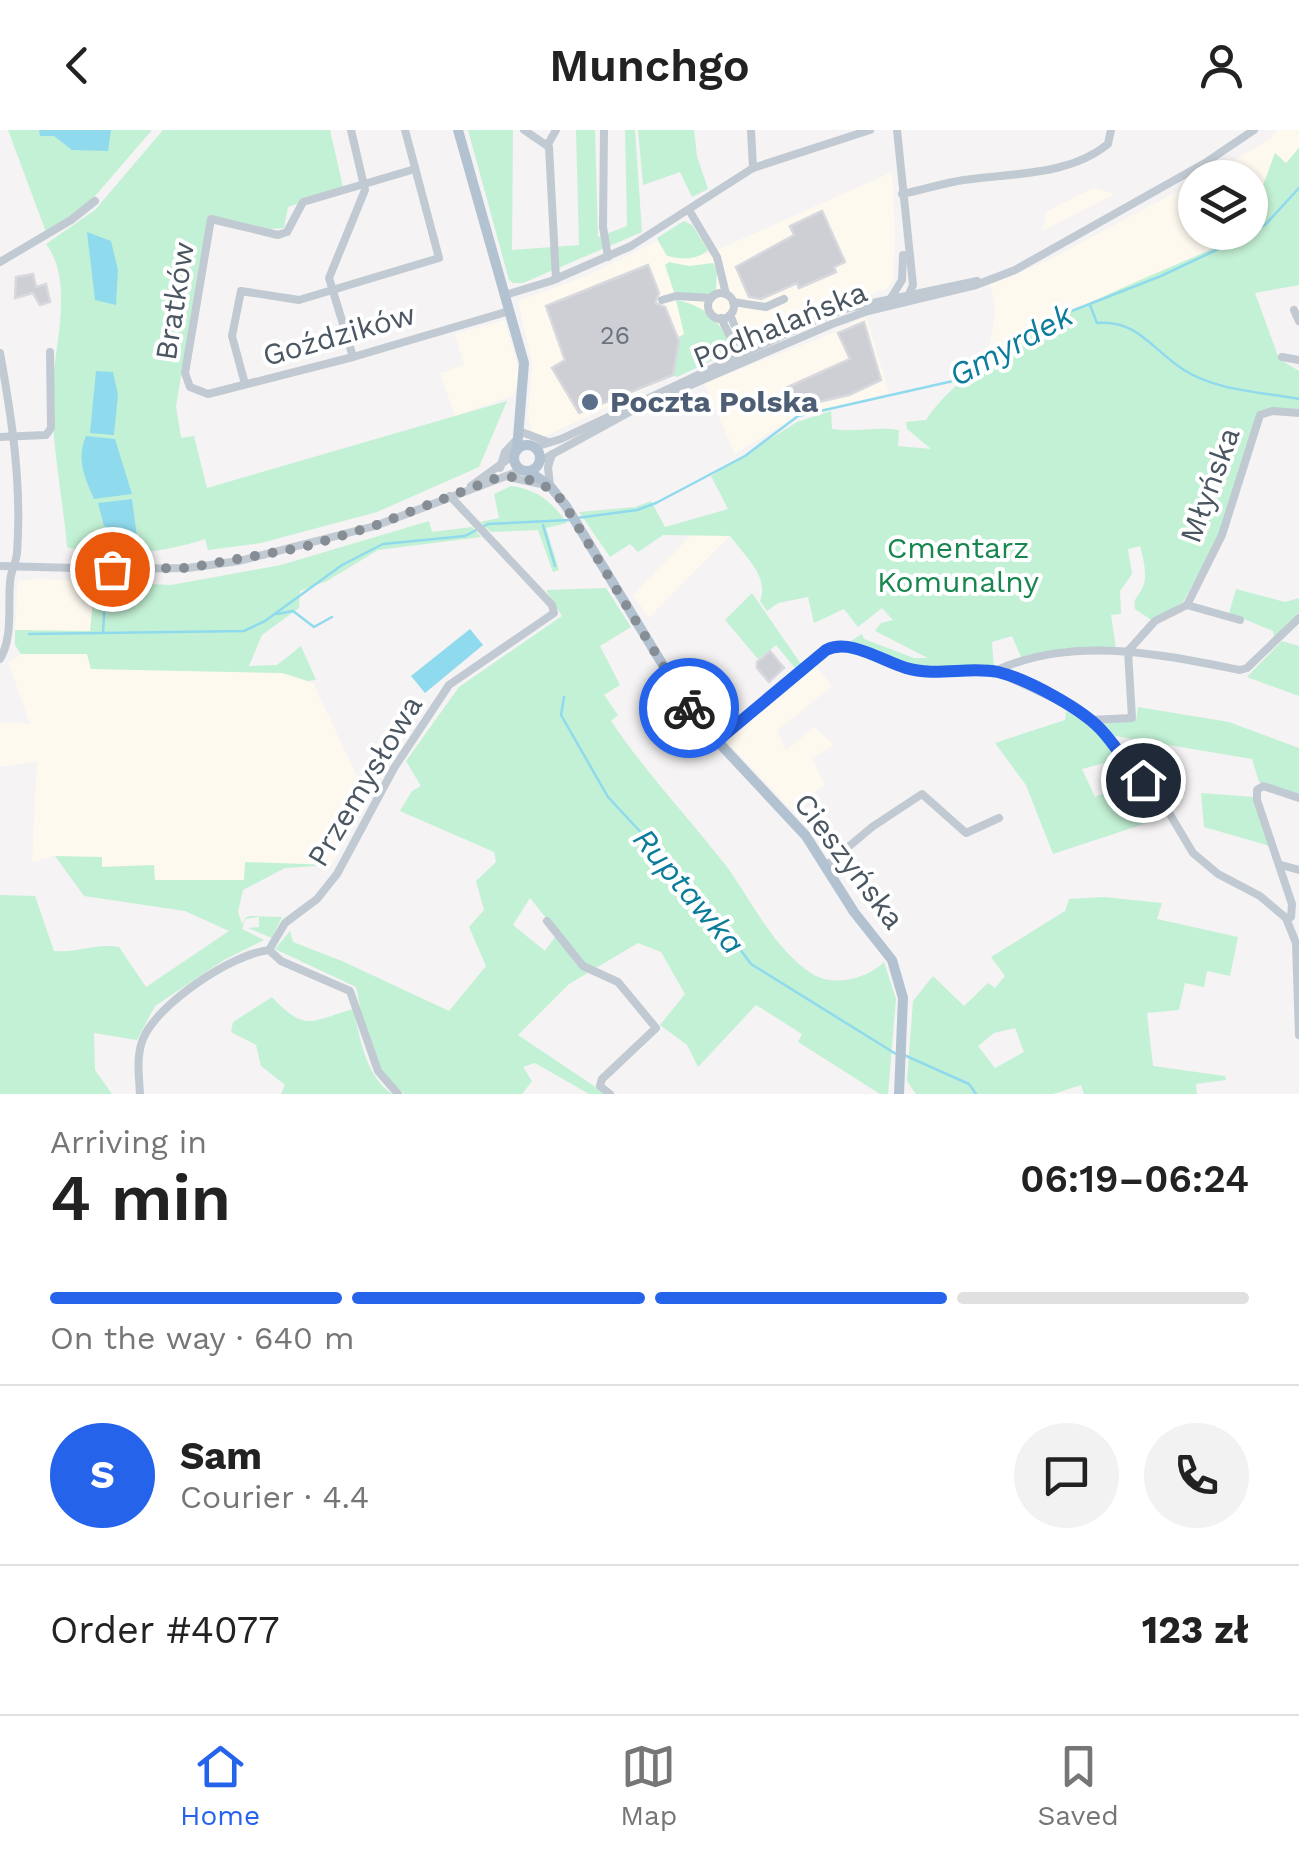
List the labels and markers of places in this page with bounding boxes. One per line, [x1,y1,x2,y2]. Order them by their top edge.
place label: Poczta Polska [610,384,819,419]
marker: Poczta Polska [579,391,601,413]
pin [70,527,155,612]
pin [1101,738,1186,823]

